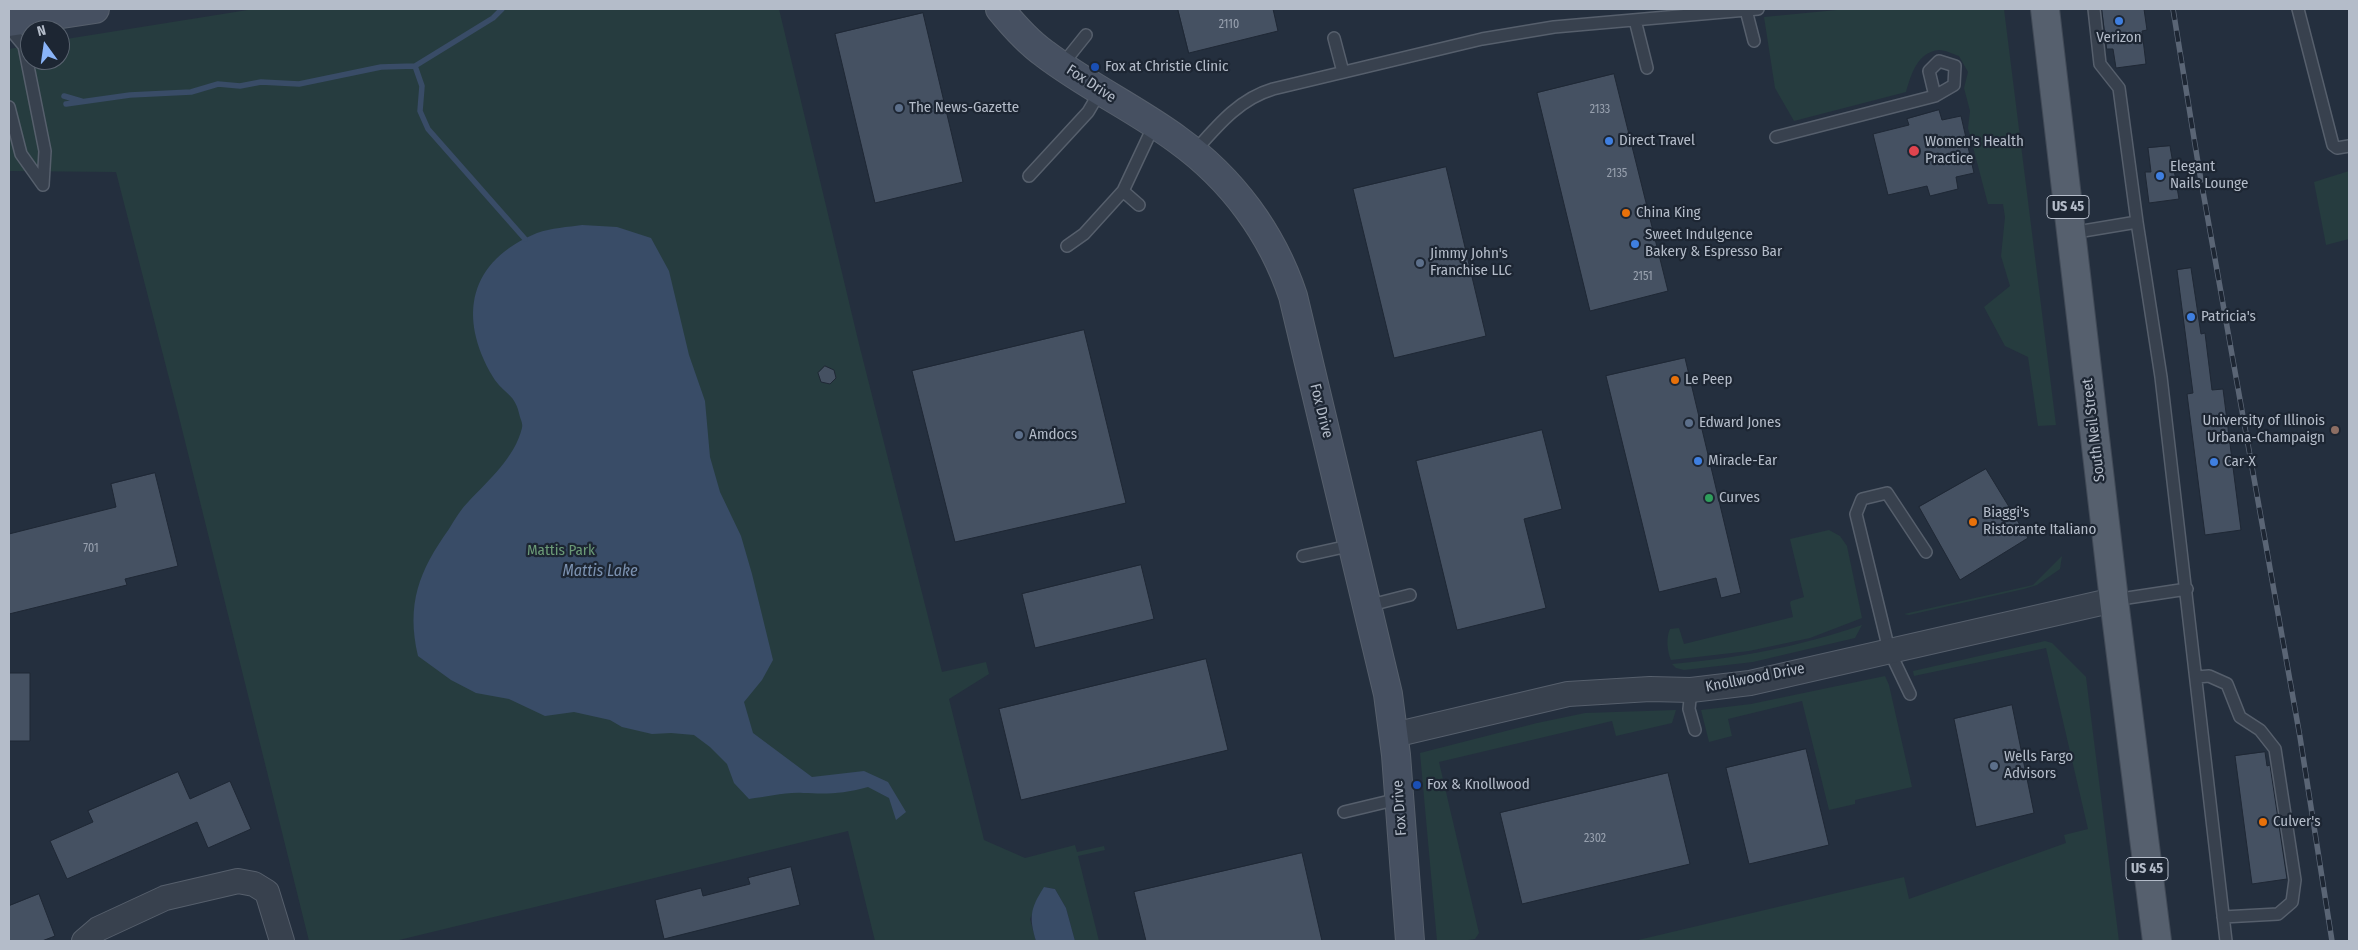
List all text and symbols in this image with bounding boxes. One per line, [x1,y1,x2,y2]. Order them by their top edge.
marker: Verizon [2113,15,2125,27]
house number: 2110 [1219,18,1239,32]
north arrow [20,20,70,70]
text: N [35,22,48,40]
place label: Verizon [2096,29,2142,47]
place label: Fox at Christie Clinic [1105,58,1228,76]
street label: Fox Drive [1063,61,1119,107]
marker: Fox at Christie Clinic [1089,61,1101,73]
place label: The News-Gazette [909,99,1019,117]
marker: The News-Gazette [893,102,905,114]
house number: 2133 [1590,103,1610,117]
place label: Direct Travel [1619,132,1695,150]
place label: Women's Health Practice [1925,133,2024,168]
marker: Direct Travel [1603,135,1615,147]
marker: Women's Health Practice [1907,144,1921,158]
place label: Elegant Nails Lounge [2170,158,2248,193]
house number: 2135 [1607,167,1627,181]
marker: Elegant Nails Lounge [2154,170,2166,182]
road number: US 45 [2047,196,2089,218]
place label: China King [1636,204,1701,222]
marker: China King [1620,207,1632,219]
place label: Sweet Indulgence Bakery & Espresso Bar [1645,226,1782,261]
marker: Sweet Indulgence Bakery & Espresso Bar [1629,238,1641,250]
place label: Jimmy John's Franchise LLC [1430,245,1512,280]
marker: Jimmy John's Franchise LLC [1414,257,1426,269]
house number: 2151 [1633,270,1653,284]
place label: Patricia's [2201,308,2256,326]
marker: Patricia's [2185,311,2197,323]
place label: Le Peep [1685,371,1732,389]
marker: Le Peep [1669,374,1681,386]
street label: South Neil Street [2079,377,2109,483]
street label: Fox Drive [1306,382,1336,440]
place label: University of Illinois Urbana-Champaign [2203,412,2325,447]
place label: Edward Jones [1699,414,1781,432]
marker: Edward Jones [1683,417,1695,429]
marker: University of Illinois Urbana-Champaign [2329,424,2341,436]
place label: Amdocs [1029,426,1077,444]
marker: Amdocs [1013,429,1025,441]
place label: Miracle-Ear [1708,452,1777,470]
place label: Car-X [2224,453,2256,471]
marker: Miracle-Ear [1692,455,1704,467]
marker: Car-X [2208,456,2220,468]
place label: Curves [1719,489,1760,507]
marker: Curves [1703,492,1715,504]
place label: Biaggi's Ristorante Italiano [1983,504,2096,539]
marker: Biaggi's Ristorante Italiano [1967,516,1979,528]
house number: 701 [83,542,99,556]
park label: Mattis Park [527,542,595,560]
water label: Mattis Lake [562,562,638,582]
street label: Knollwood Drive [1704,660,1806,696]
place label: Wells Fargo Advisors [2004,748,2073,783]
marker: Wells Fargo Advisors [1988,760,2000,772]
place label: Fox & Knollwood [1427,776,1530,794]
marker: Fox & Knollwood [1411,779,1423,791]
street label: Fox Drive [1389,780,1411,836]
place label: Culver's [2273,813,2321,831]
marker: Culver's [2257,816,2269,828]
house number: 2302 [1584,832,1606,846]
road number: US 45 [2126,858,2168,881]

